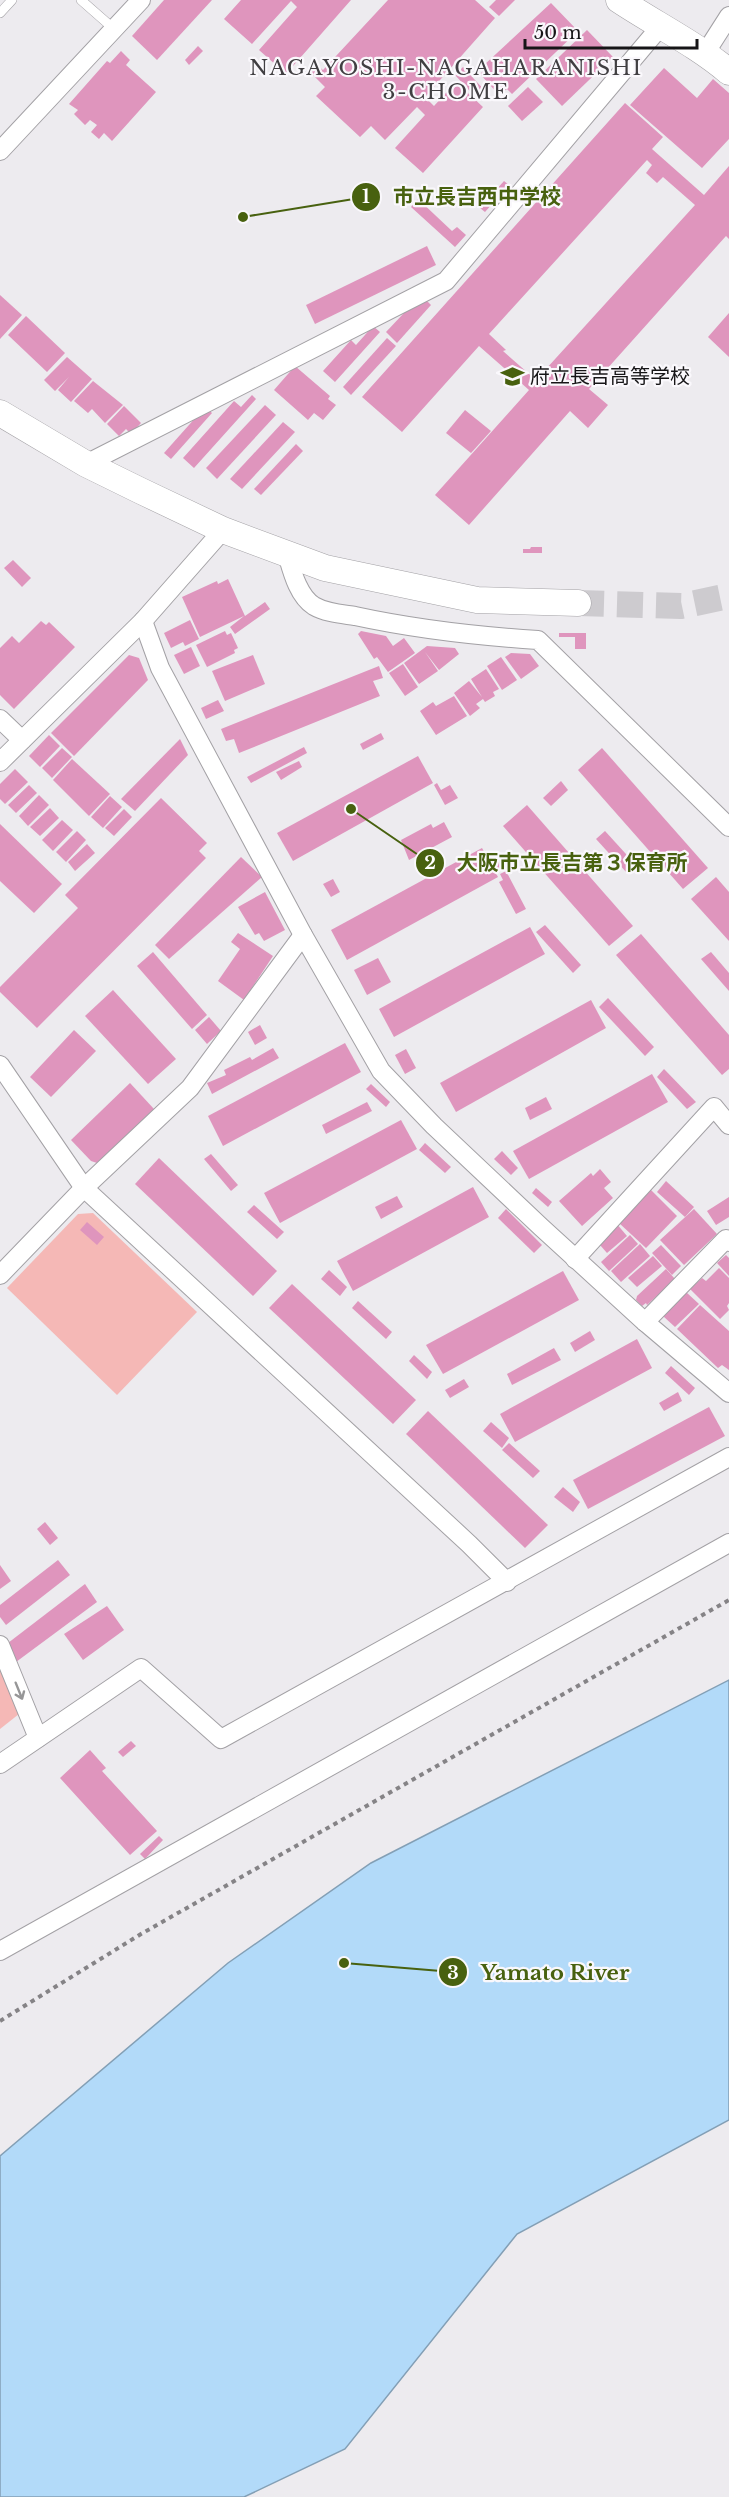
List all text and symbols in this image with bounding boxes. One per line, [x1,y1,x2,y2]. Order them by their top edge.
scale bar [525,12,698,50]
text: 50 m [534,22,582,44]
district label: NAGAYOSHI-NAGAHARANISHI 3-CHOME [249,55,643,105]
callout: 市立長吉西中学校 [351,177,573,216]
text: 市立長吉西中学校 [393,184,561,210]
text: 1 [362,186,370,208]
school or university icon: 府立長吉高等学校 [499,363,525,389]
place label: 府立長吉高等学校 [530,364,690,388]
callout: 大阪市立長吉第３保育所 [415,843,700,882]
text: 大阪市立長吉第３保育所 [457,850,688,876]
text: 2 [424,852,436,874]
one-way arrow [14,1682,25,1700]
callout: Yamato River [438,1953,641,1992]
text: Yamato River [480,1960,630,1986]
text: 3 [447,1962,459,1984]

